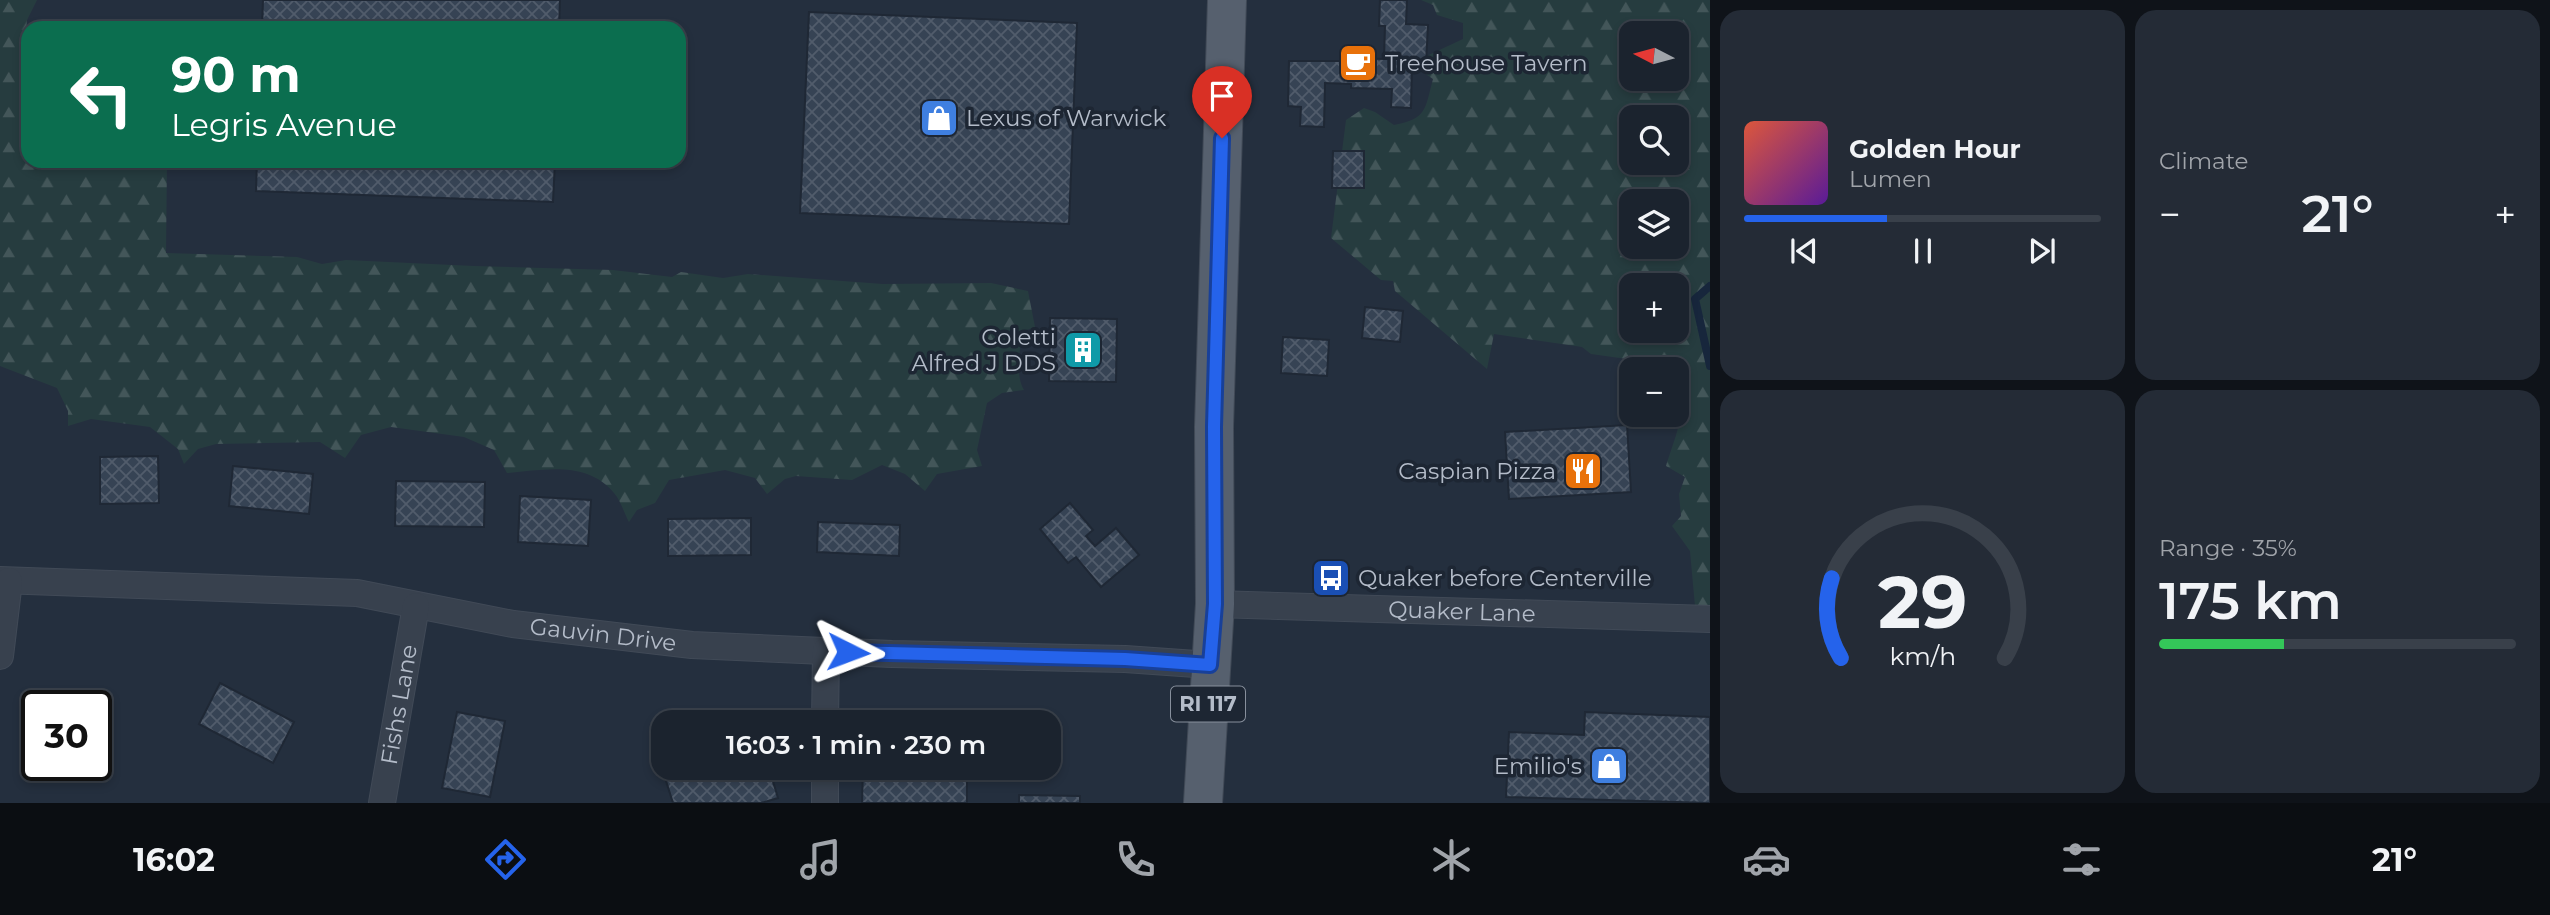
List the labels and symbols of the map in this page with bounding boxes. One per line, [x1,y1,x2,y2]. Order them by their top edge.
north arrow [1619,21,1689,91]
cafe icon: Treehouse Tavern [1337,42,1379,84]
place label: Treehouse Tavern [1385,49,1588,77]
pin [1192,66,1252,138]
shop icon: Lexus of Warwick [918,97,960,139]
place label: Lexus of Warwick [966,104,1167,132]
place label: Coletti Alfred J DDS [911,323,1056,377]
building icon: Coletti Alfred J DDS [1062,329,1104,371]
restaurant icon: Caspian Pizza [1562,450,1604,492]
place label: Caspian Pizza [1398,457,1556,485]
bus stop icon: Quaker before Centerville [1310,557,1352,599]
place label: Quaker before Centerville [1358,564,1652,592]
street label: Quaker Lane [1388,595,1536,628]
street label: Gauvin Drive [528,612,678,657]
position arrow [811,615,885,689]
street label: Fishs Lane [375,642,423,767]
road number: RI 117 [1171,686,1245,722]
speed limit sign: 30 [21,690,112,781]
shop icon: Emilio's [1588,745,1630,787]
place label: Emilio's [1494,752,1582,780]

